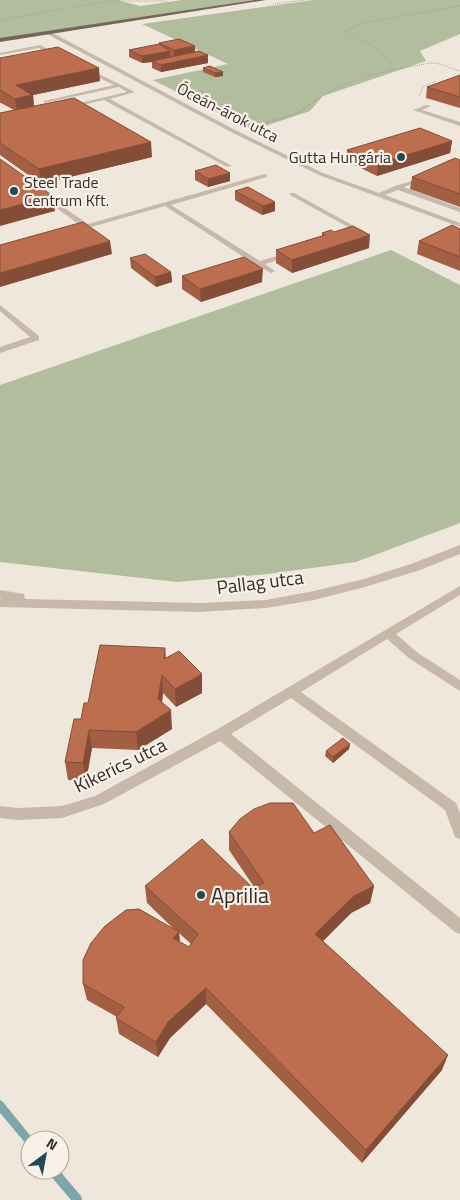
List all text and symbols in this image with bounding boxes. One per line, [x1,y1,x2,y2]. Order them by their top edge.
street label: Óceán-árok utca [173,76,283,148]
place label: Gutta Hungária [289,145,391,169]
marker: Gutta Hungária [395,151,407,163]
place label: Steel Trade Centrum Kft. [24,170,109,212]
marker: Steel Trade Centrum Kft. [8,185,20,197]
street label: Pallag utca [215,562,306,601]
street label: Kikerics utca [68,729,172,800]
place label: Aprilia [211,878,269,912]
marker: Aprilia [195,889,207,901]
north arrow [20,1130,70,1180]
text: N [42,1132,62,1155]

